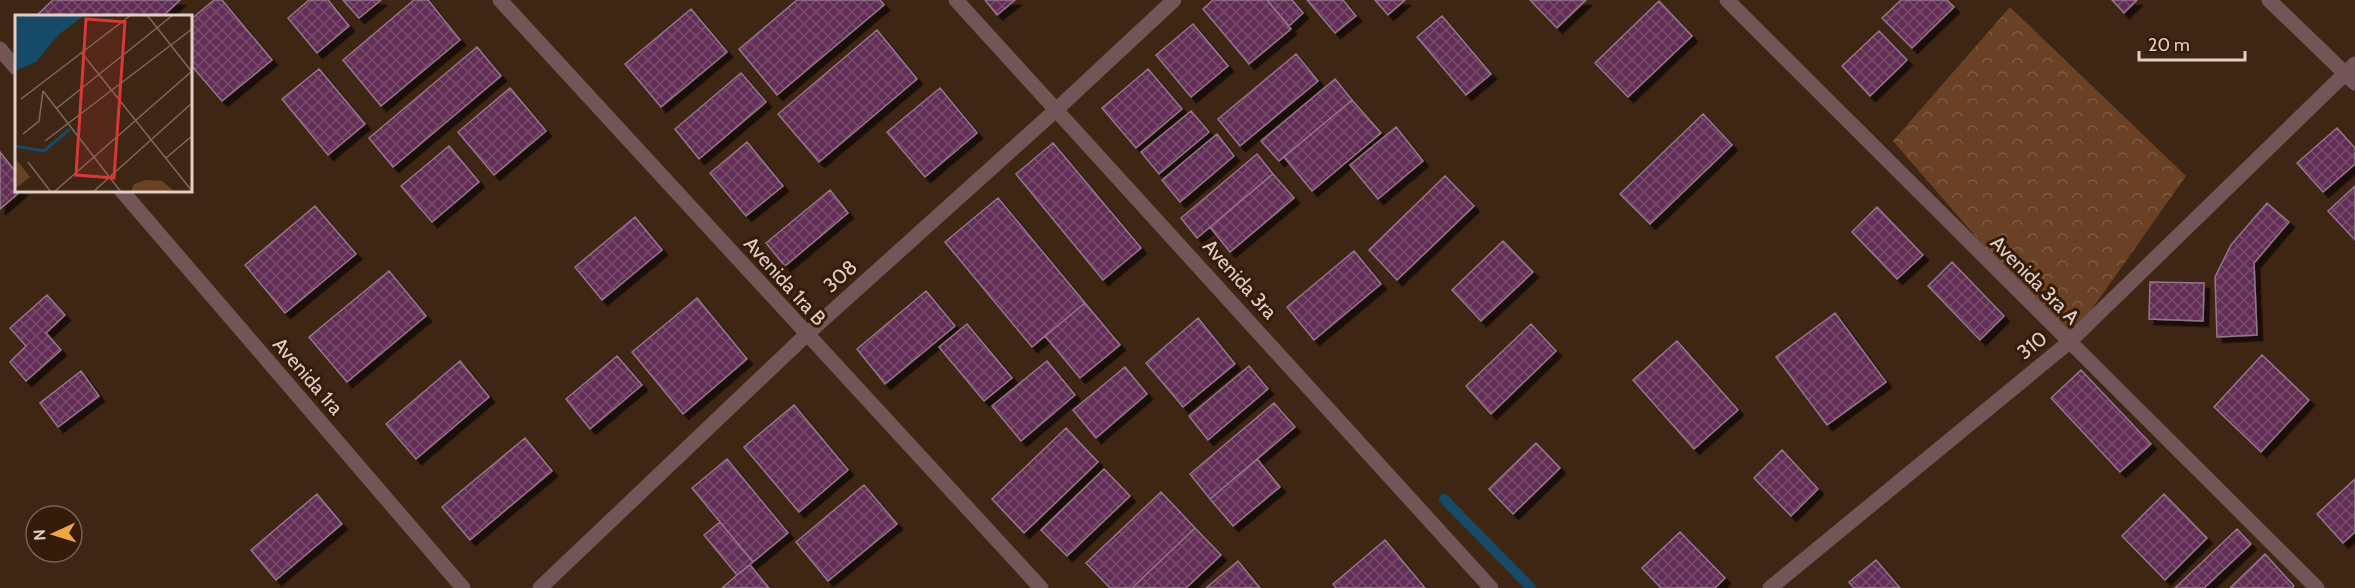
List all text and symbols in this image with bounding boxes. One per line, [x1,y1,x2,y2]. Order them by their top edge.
inset map [15,15,192,192]
scale bar [2139,24,2246,62]
text: 20 m [2148,34,2190,56]
street label: Avenida 3ra A [1986,231,2085,330]
street label: Avenida 1ra B [739,232,831,330]
street label: Avenida 3ra [1198,234,1282,324]
street label: 308 [818,255,862,297]
street label: 310 [2012,326,2052,364]
street label: Avenida 1ra [268,332,348,420]
north arrow [24,504,84,564]
text: N [30,529,49,541]

